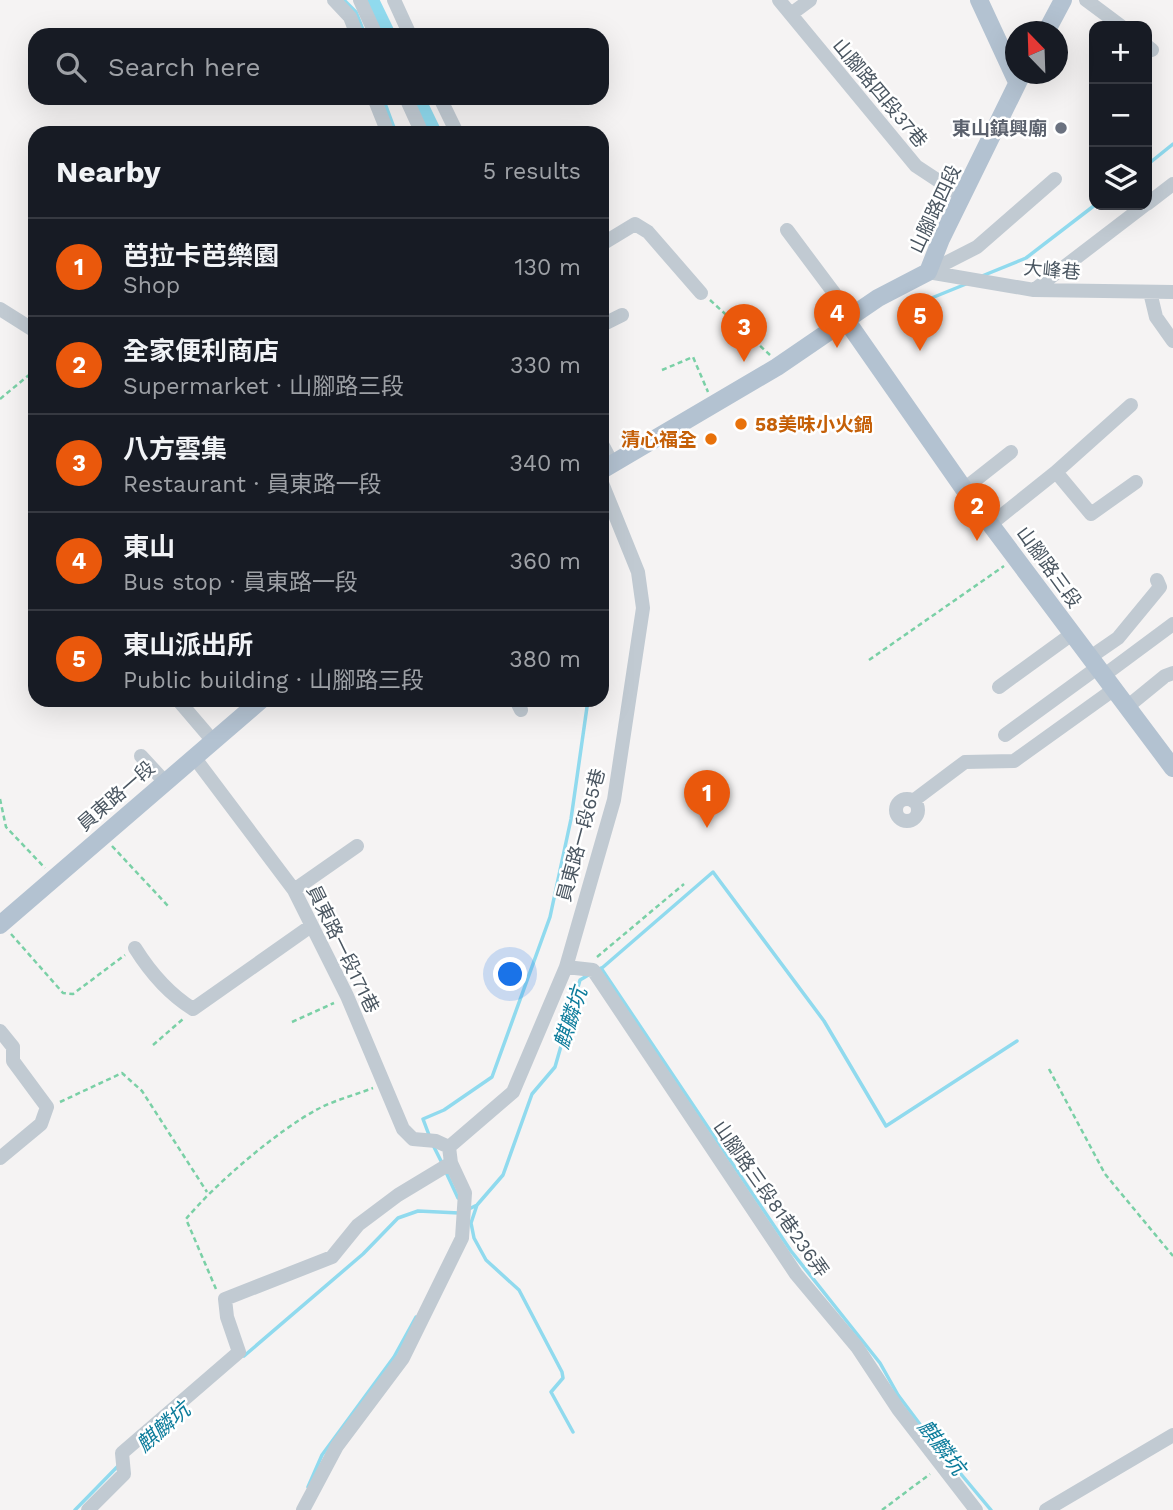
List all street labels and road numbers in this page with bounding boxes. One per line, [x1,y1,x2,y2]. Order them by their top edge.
street label: 山腳路四段37巷 [828,34,932,152]
street label: 山腳路四段 [904,161,966,257]
street label: 大峰巷 [1023,256,1081,284]
street label: 山腳路三段 [1012,522,1086,612]
street label: 員東路一段 [73,756,159,836]
street label: 員東路一段65巷 [552,766,610,904]
street label: 員東路一段171巷 [302,881,384,1017]
street label: 山腳路三段81巷236弄 [708,1116,834,1282]

